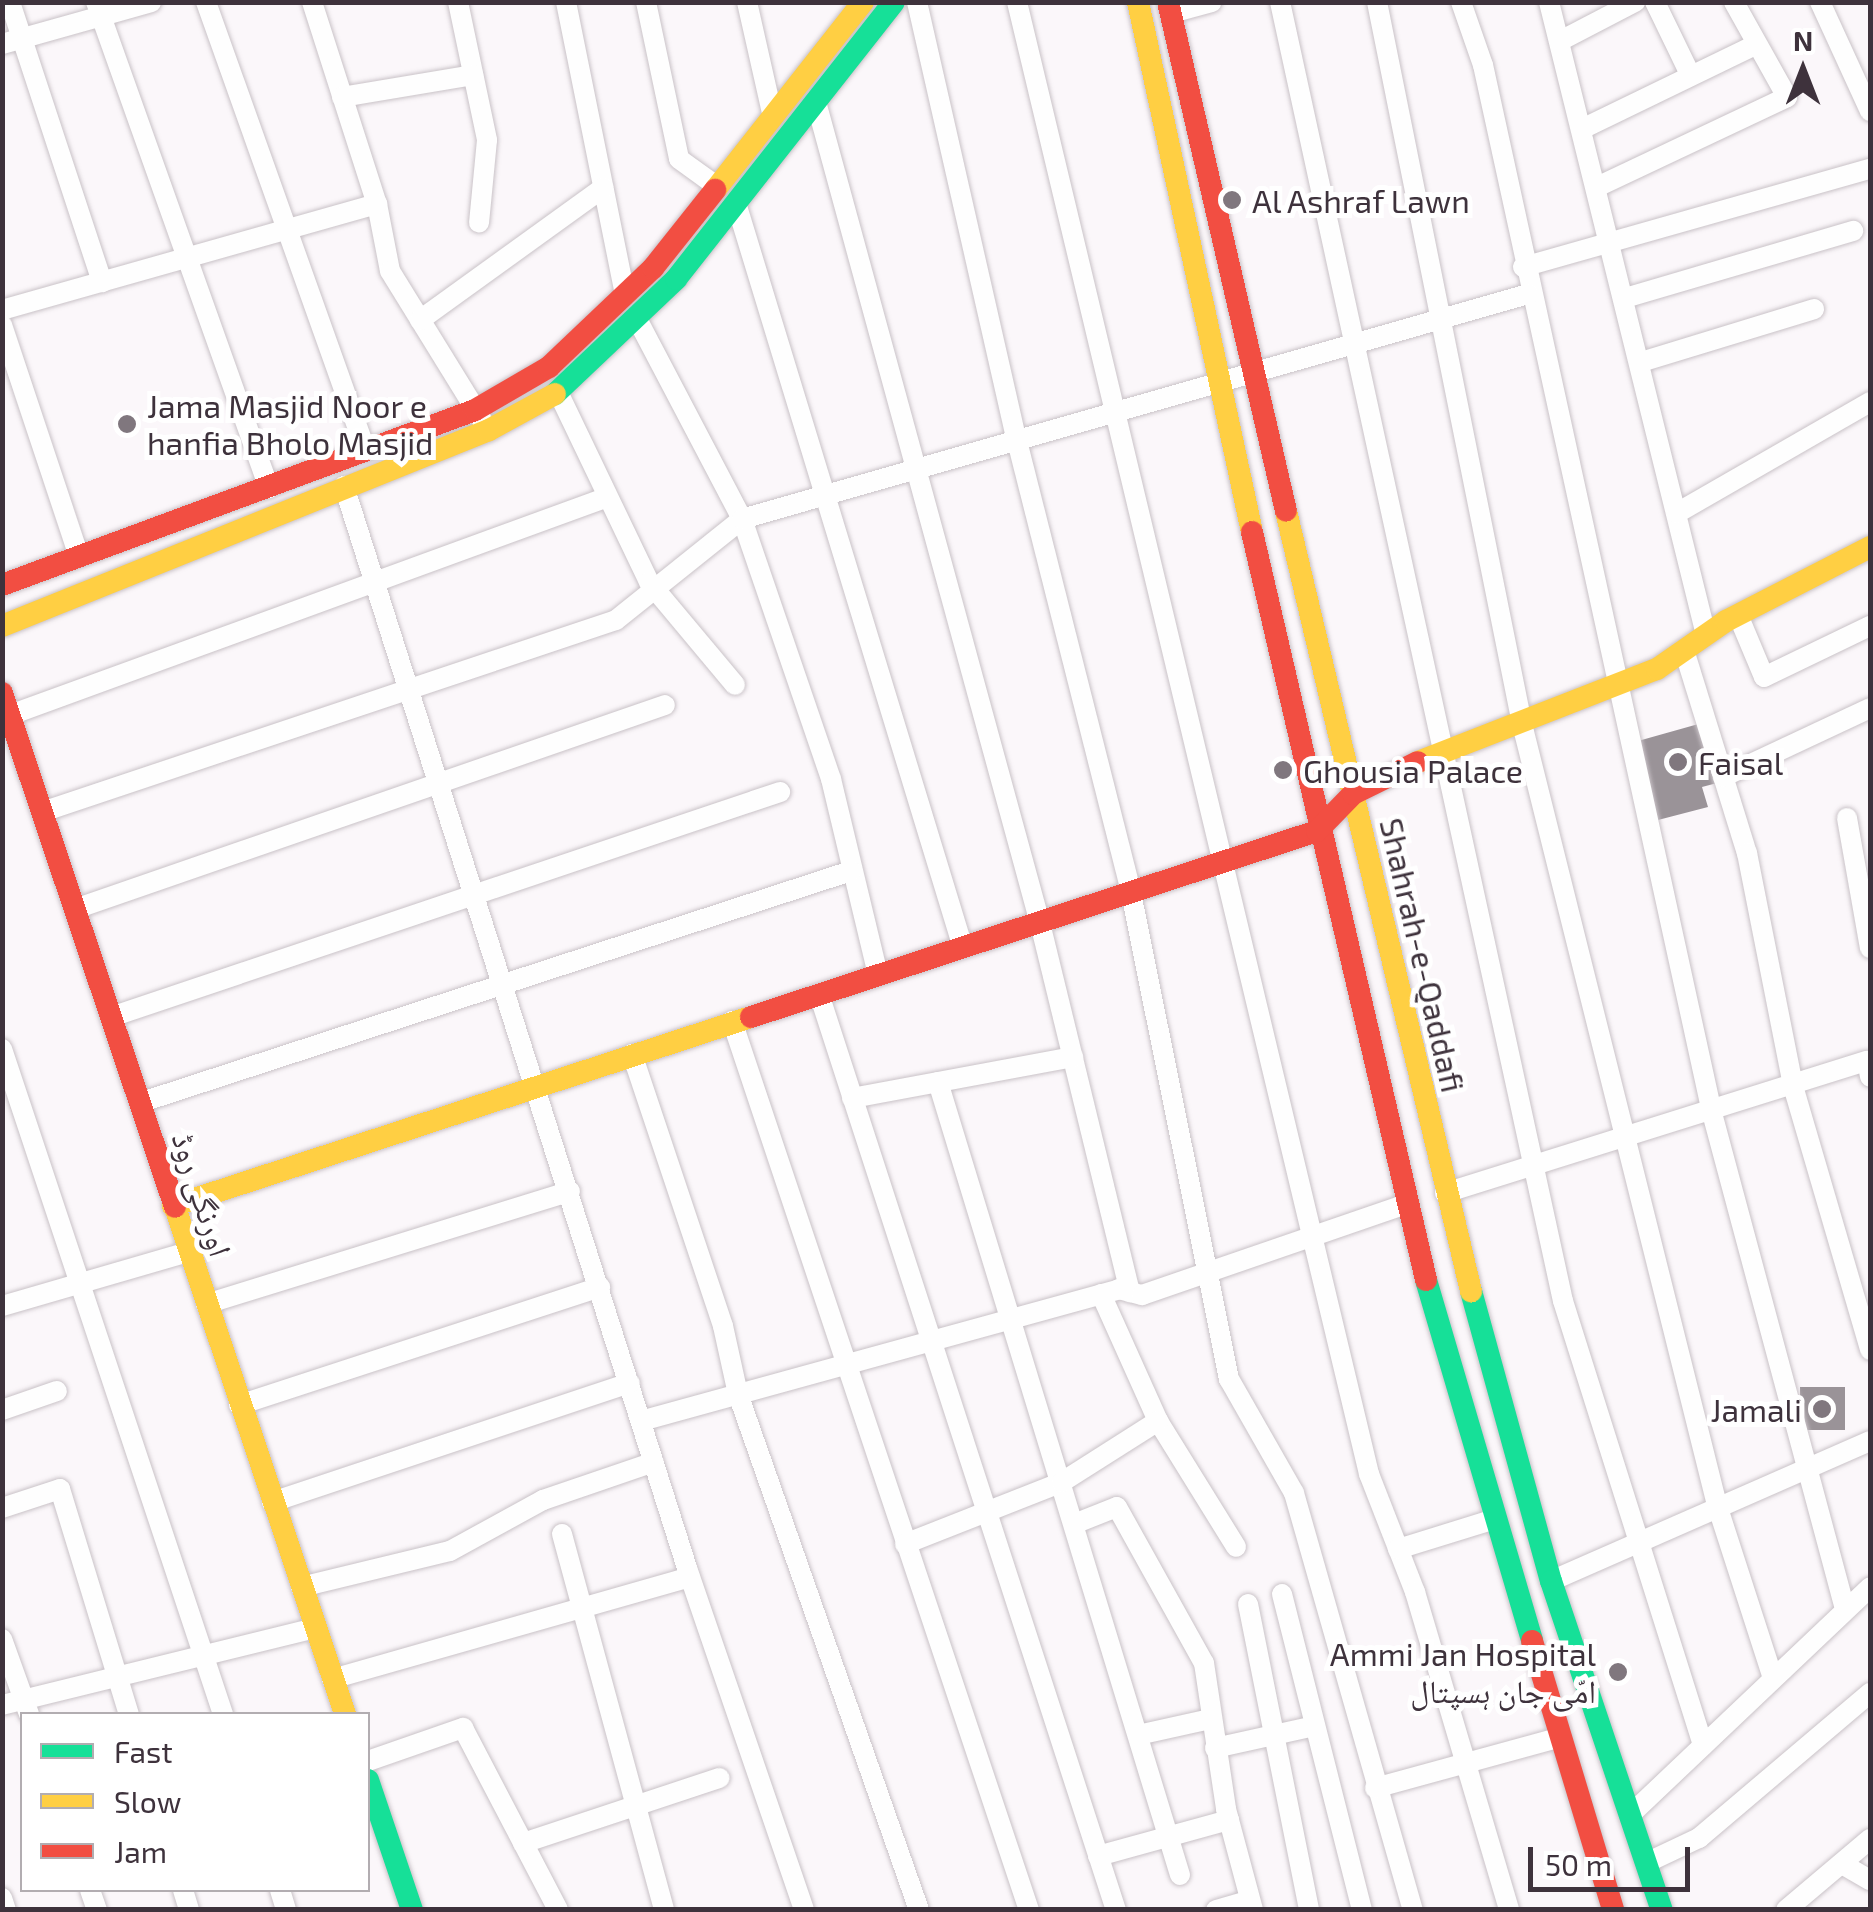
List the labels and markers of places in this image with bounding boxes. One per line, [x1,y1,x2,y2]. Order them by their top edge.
place label: Al Ashraf Lawn [1252,181,1472,219]
marker: Al Ashraf Lawn [1221,189,1243,211]
place label: Jama Masjid Noor e hanfia Bholo Masjid [147,387,433,462]
marker: Jama Masjid Noor e hanfia Bholo Masjid [116,413,138,435]
place label: Faisal [1698,743,1783,781]
place label: Ghousia Palace [1303,751,1523,789]
marker: Faisal [1667,751,1689,773]
marker: Ghousia Palace [1272,759,1294,781]
place label: Jamali [1711,1390,1802,1428]
marker: Jamali [1811,1398,1833,1420]
place label: Ammi Jan Hospital امّی جان ہسپتال [1329,1635,1596,1710]
marker: Ammi Jan Hospital امّی جان ہسپتال [1605,1659,1631,1685]

